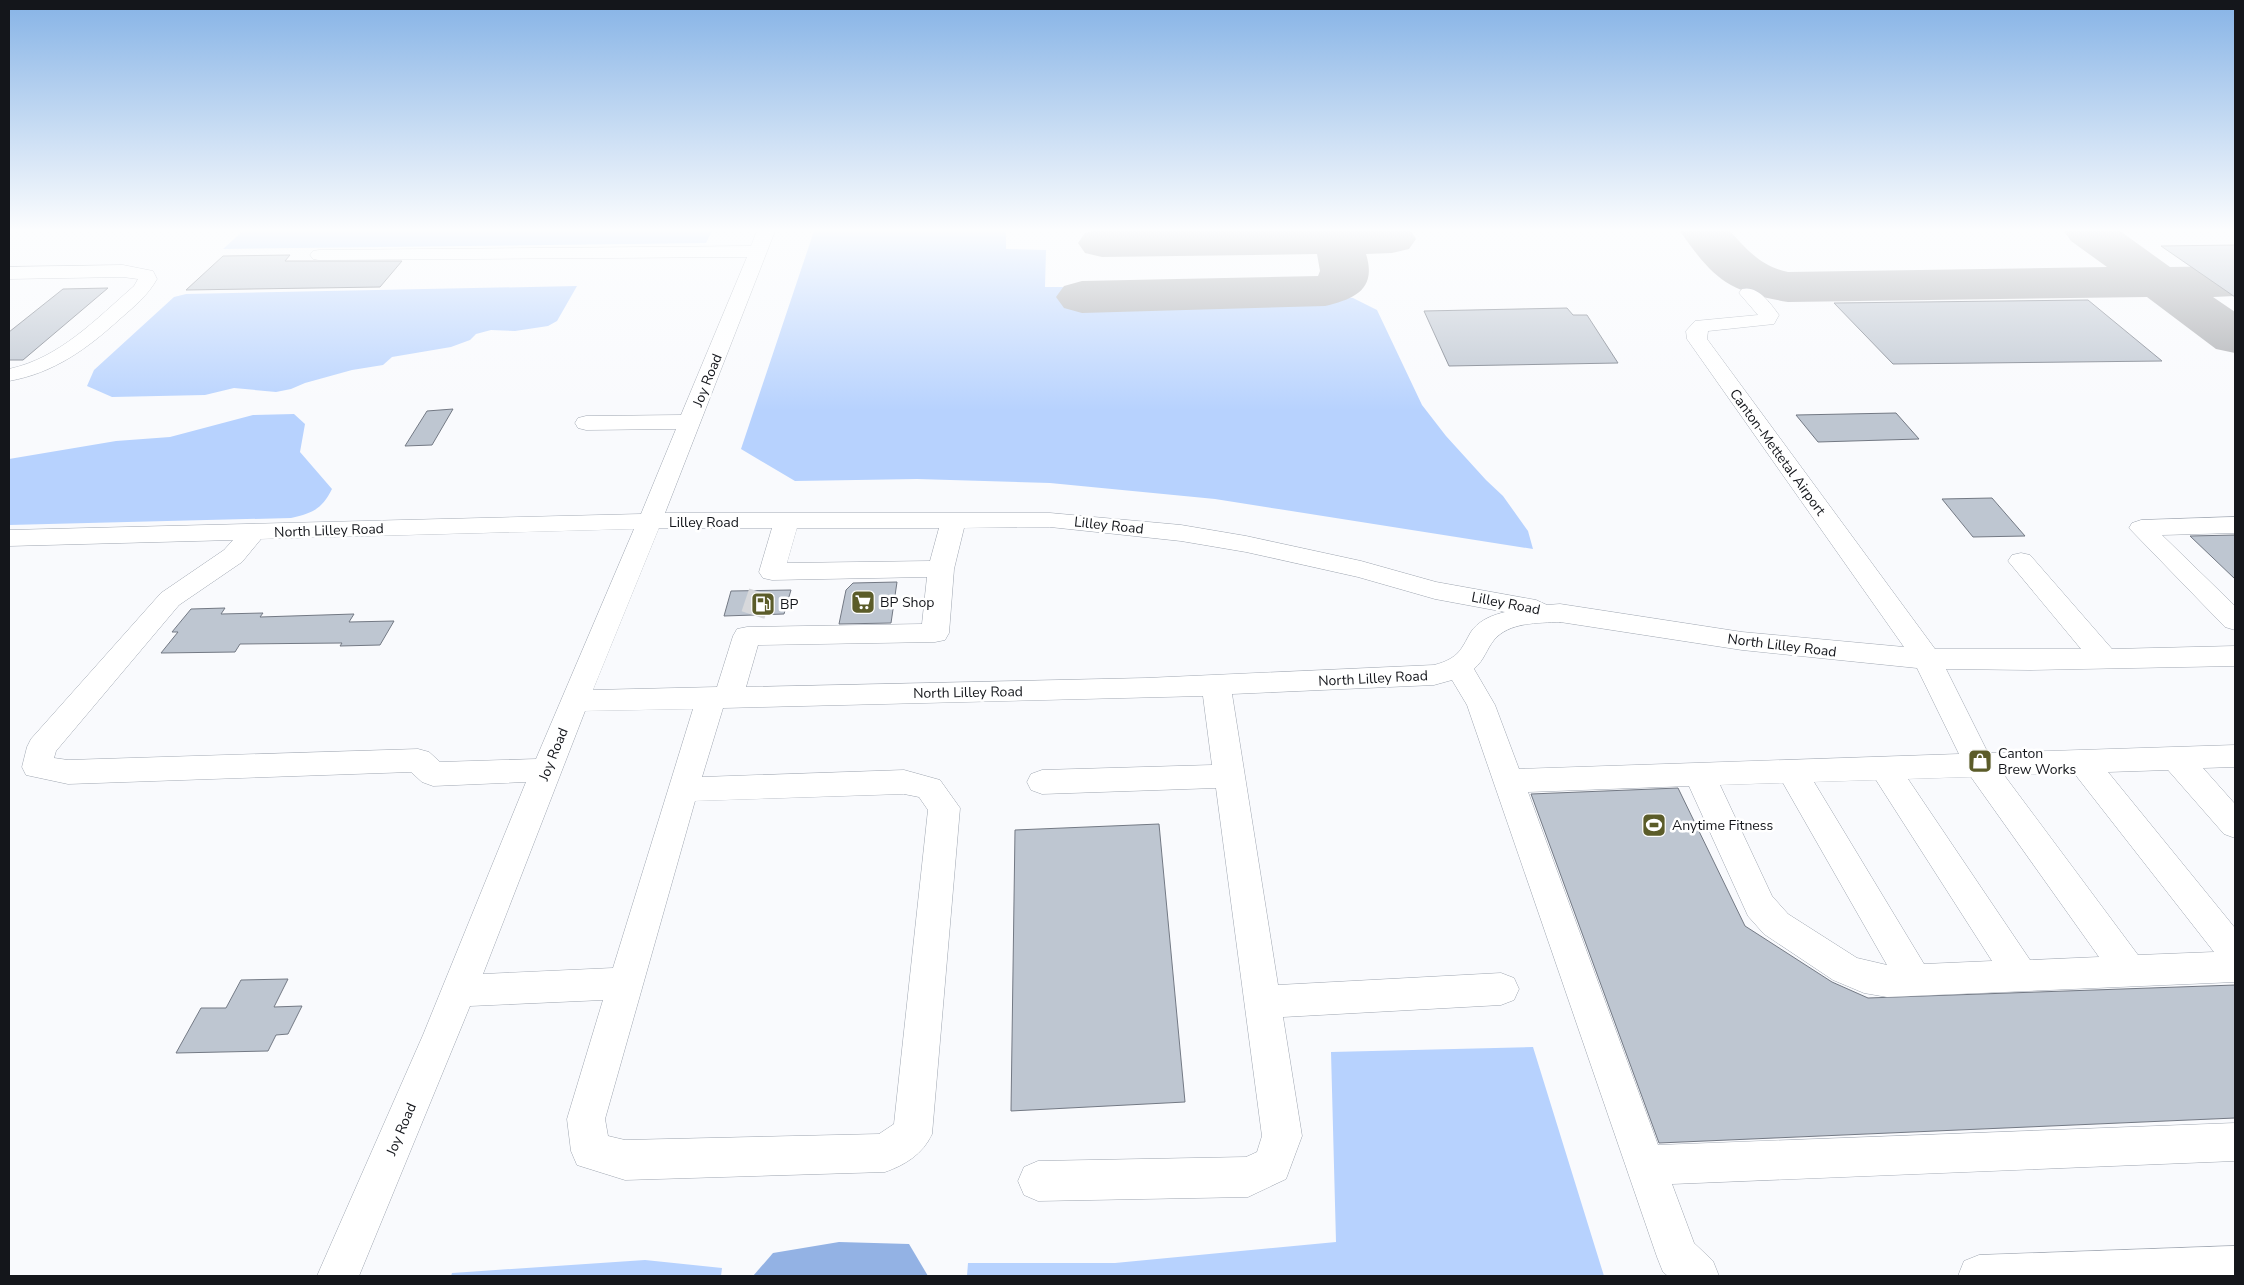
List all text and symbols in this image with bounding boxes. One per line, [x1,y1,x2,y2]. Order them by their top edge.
street label: Joy Road [688,351,727,410]
street label: Canton-Mettetal Airport [1725,385,1830,520]
street label: Lilley Road [1073,512,1145,539]
street label: Lilley Road [669,513,739,532]
street label: North Lilley Road [274,519,384,542]
street label: Lilley Road [1470,588,1542,619]
supermarket icon: BP Shop [850,589,876,615]
fuel station icon: BP [750,591,776,617]
place label: BP Shop [880,593,934,612]
place label: BP [780,595,798,614]
street label: North Lilley Road [1726,629,1838,662]
street label: North Lilley Road [1318,666,1428,691]
street label: North Lilley Road [913,682,1023,703]
street label: Joy Road [534,725,573,784]
place label: Canton Brew Works [1998,744,2076,779]
shop icon: Canton Brew Works [1967,748,1993,774]
sports icon: Anytime Fitness [1641,812,1667,838]
place label: Anytime Fitness [1672,816,1774,835]
street label: Joy Road [381,1100,421,1159]

